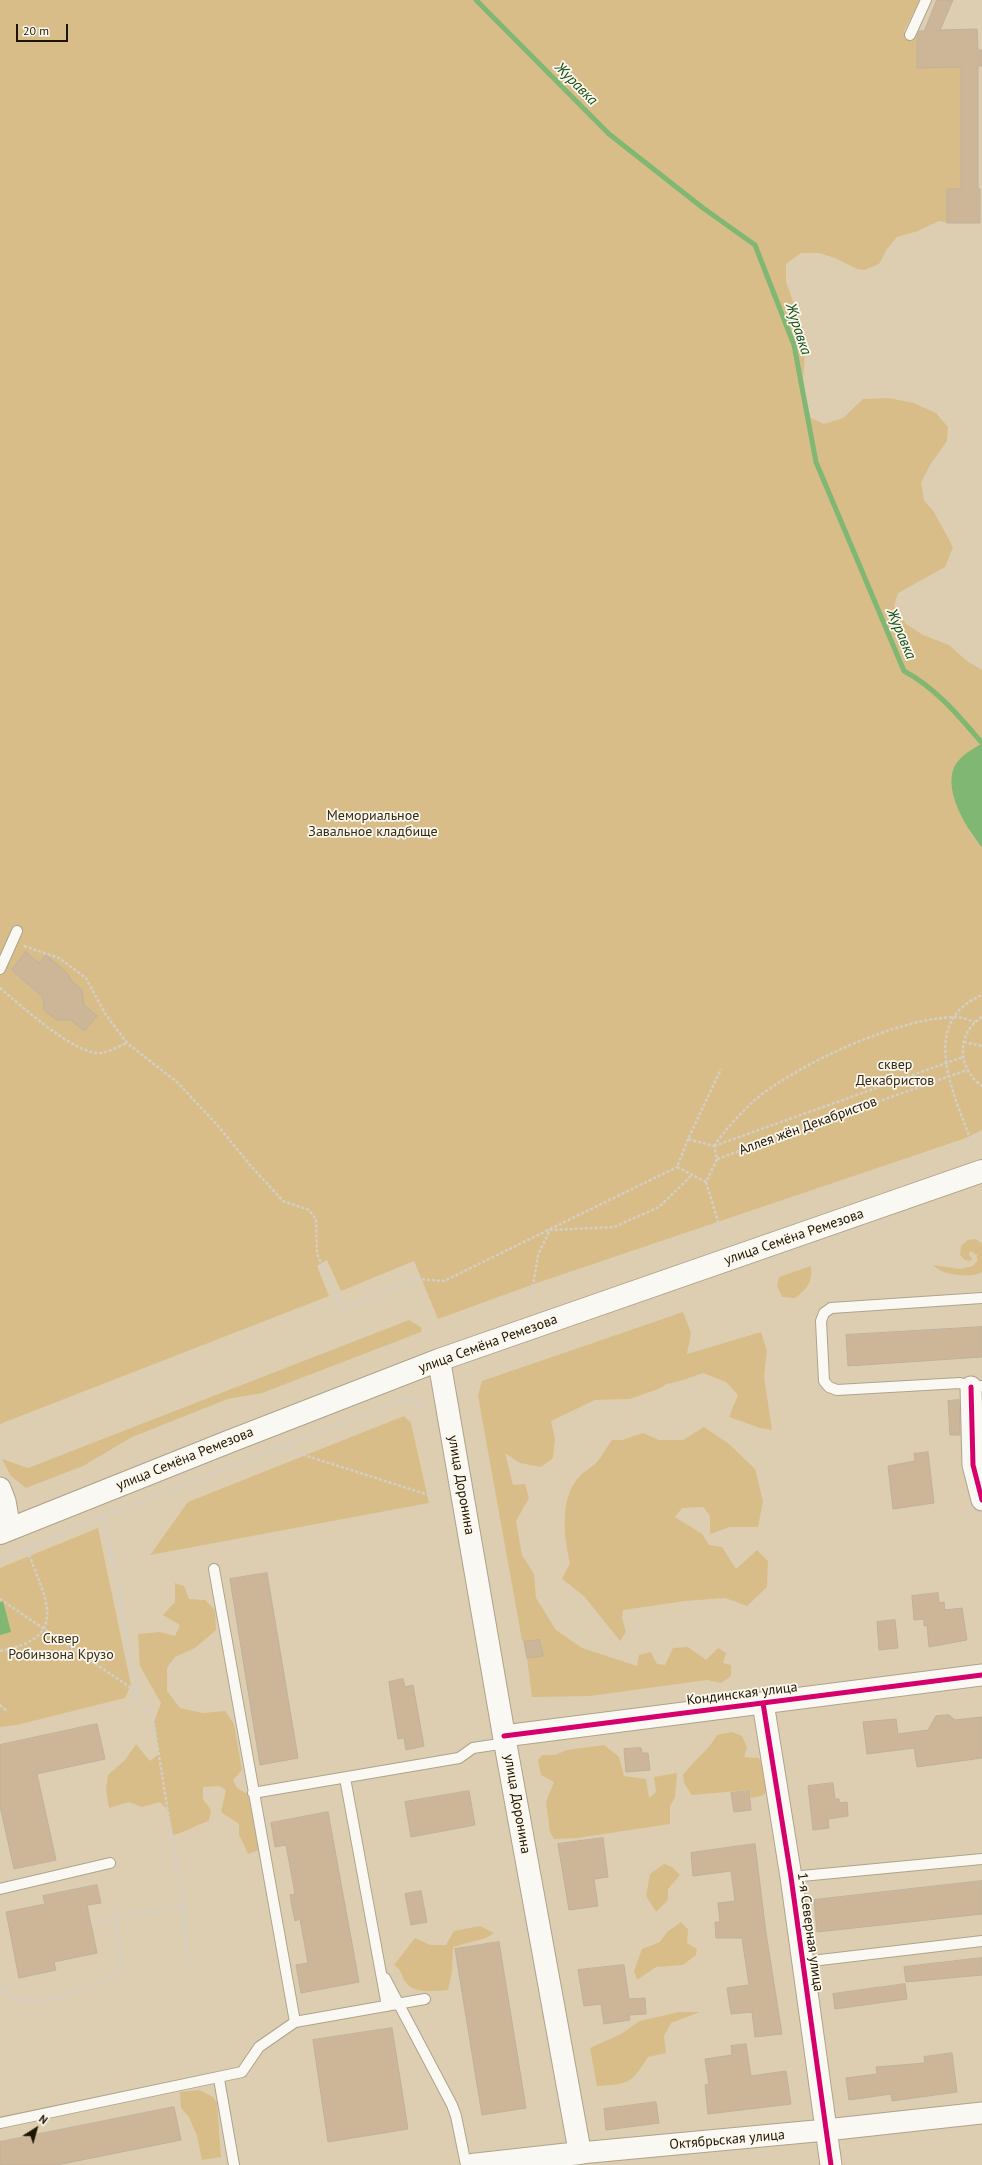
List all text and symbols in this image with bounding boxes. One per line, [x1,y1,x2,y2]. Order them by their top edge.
scale bar [18,16,70,42]
text: 20 m [23,23,49,38]
water label: Журавка [551,59,601,109]
water label: Журавка [781,301,815,357]
water label: Журавка [882,606,920,662]
park label: Мемориальное Завальное кладбище [308,808,438,840]
park label: сквер Декабристов [856,1057,934,1090]
street label: Аллея жён Декабристов [737,1093,879,1159]
street label: улица Семёна Ремезова [722,1205,866,1269]
street label: улица Семёна Ремезова [416,1311,560,1377]
street label: улица Семёна Ремезова [114,1424,256,1494]
street label: улица Доронина [444,1434,478,1536]
park label: Сквер Робинзона Крузо [8,1631,114,1664]
street label: Кондинская улица [686,1679,798,1709]
street label: улица Доронина [500,1753,534,1855]
street label: 1-я Северная улица [793,1871,827,1993]
north arrow [16,2109,56,2149]
text: N [36,2112,50,2127]
street label: Октябрьская улица [669,2127,785,2153]

